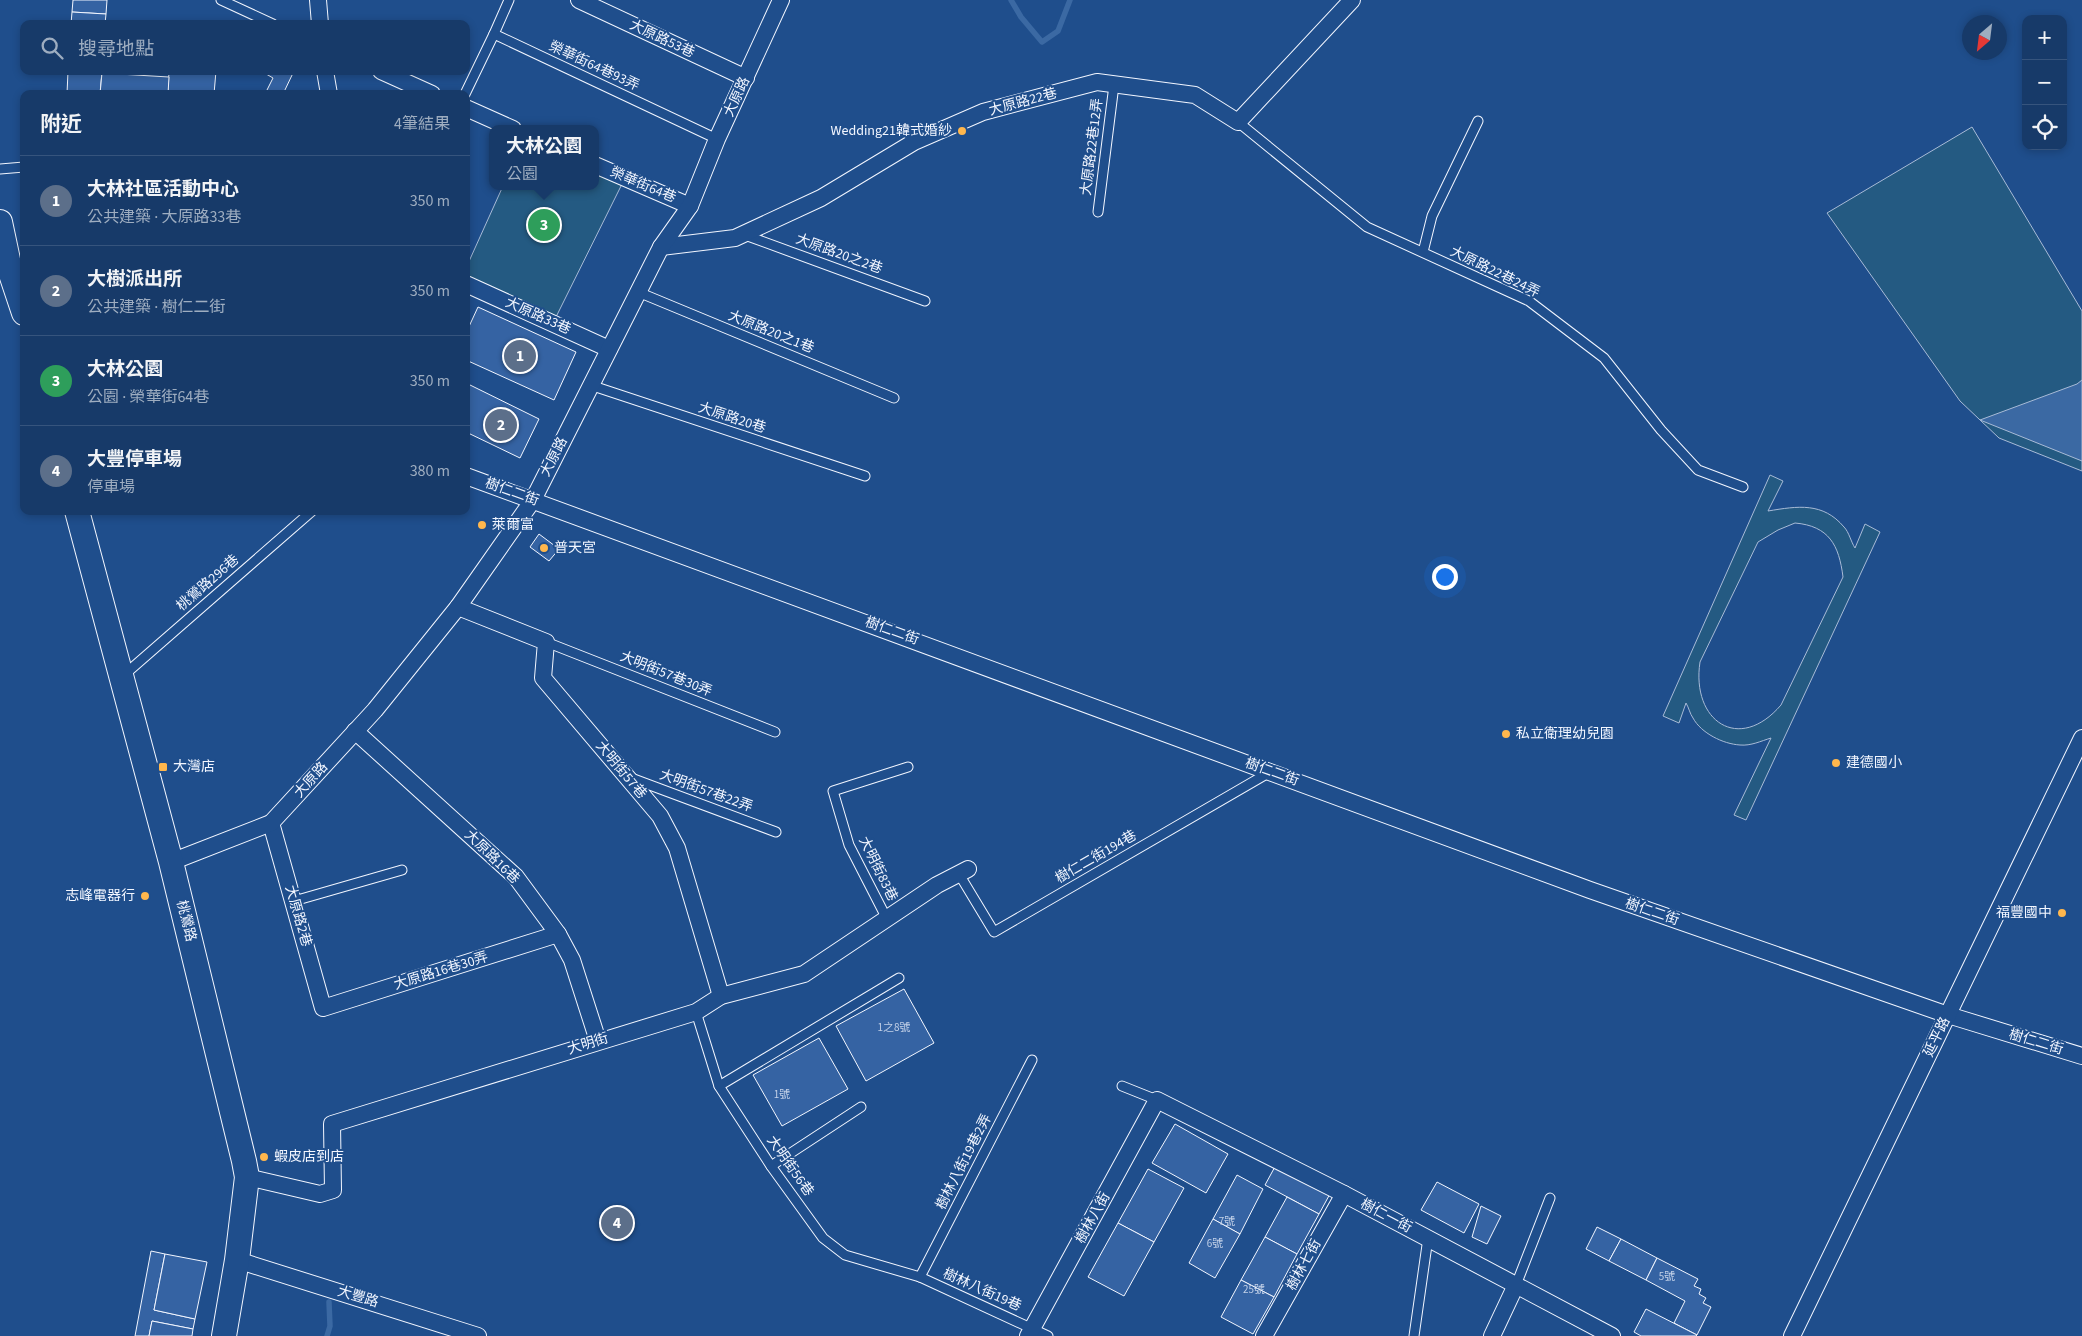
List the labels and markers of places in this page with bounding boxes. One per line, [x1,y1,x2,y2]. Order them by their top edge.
place label: Wedding21韓式婚紗 [830,121,952,141]
marker: Wedding21韓式婚紗 [956,125,968,137]
pin: 3 [528,206,560,244]
pin: 1 [504,337,536,375]
pin: 2 [485,406,517,444]
place label: 萊爾富 [492,515,534,535]
marker: 萊爾富 [476,519,488,531]
place label: 普天宮 [554,538,596,558]
marker: 普天宮 [538,542,550,554]
place label: 私立衛理幼兒園 [1516,724,1614,744]
marker: 私立衛理幼兒園 [1500,728,1512,740]
place label: 建德國小 [1846,753,1902,773]
place label: 大灣店 [173,757,215,777]
marker: 建德國小 [1830,757,1842,769]
marker: 大灣店 [157,761,169,773]
place label: 志峰電器行 [65,886,135,906]
marker: 志峰電器行 [139,890,151,902]
place label: 福豐國中 [1996,903,2052,923]
marker: 福豐國中 [2056,907,2068,919]
place label: 蝦皮店到店 [274,1147,344,1167]
marker: 蝦皮店到店 [258,1151,270,1163]
pin: 4 [601,1204,633,1242]

